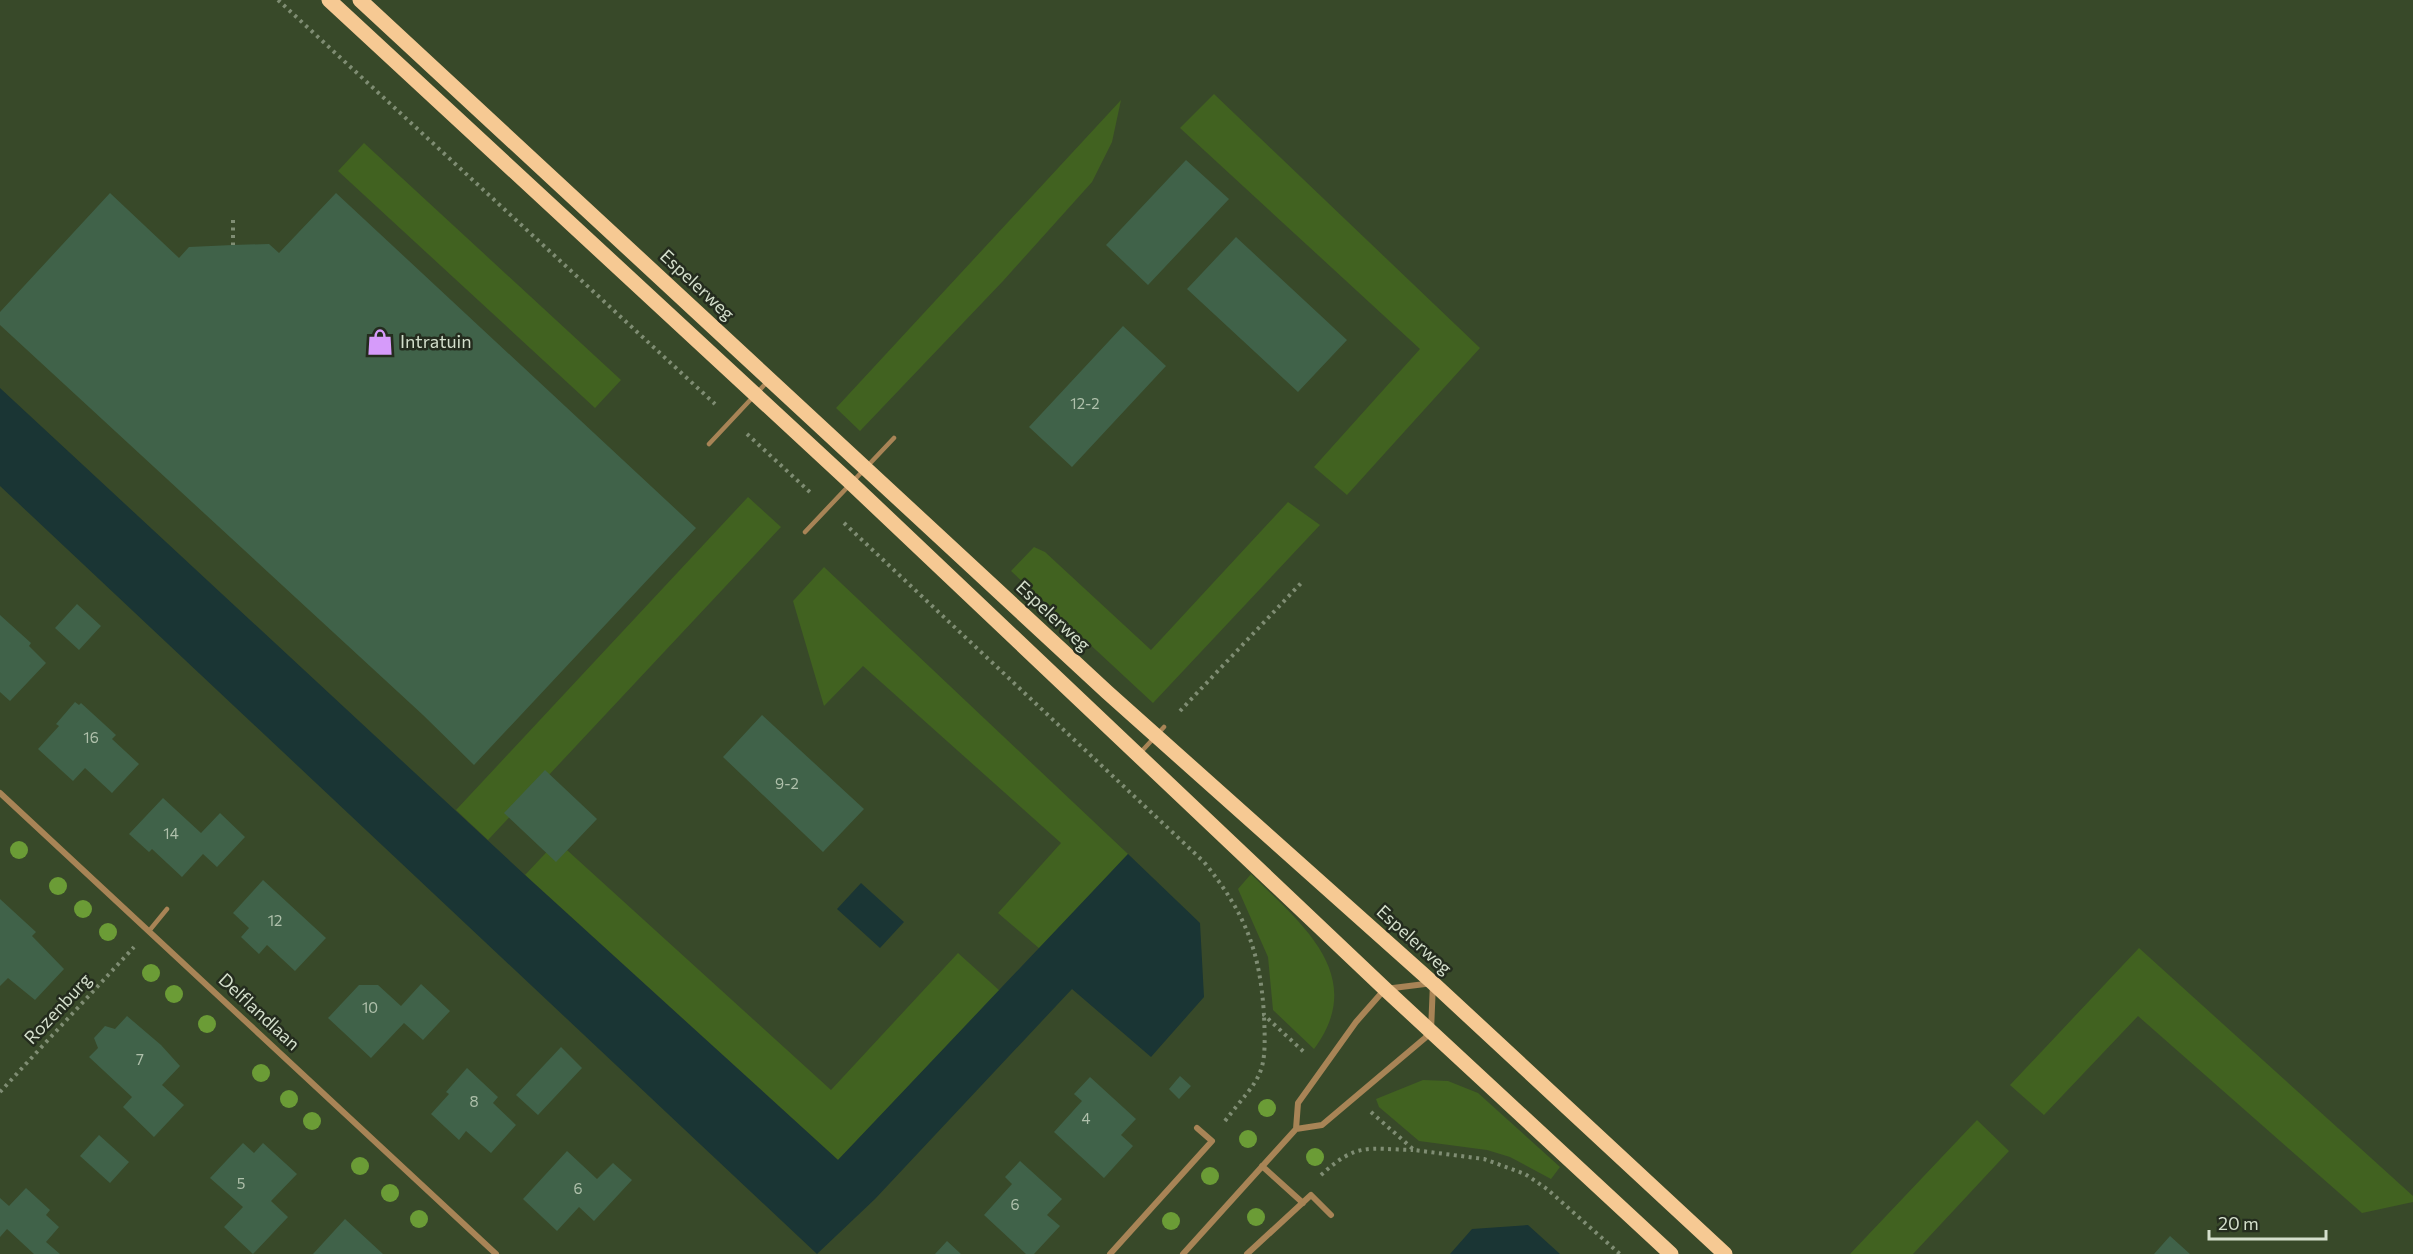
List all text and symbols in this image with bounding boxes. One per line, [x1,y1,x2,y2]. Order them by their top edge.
street label: Espelerweg [656,244,740,324]
shop icon: Intratuin [365,327,395,357]
place label: Intratuin [400,330,472,352]
house number: 12-2 [1070,394,1100,412]
street label: Espelerweg [1012,575,1096,655]
house number: 16 [83,728,99,746]
house number: 9-2 [775,774,799,792]
house number: 14 [163,824,179,842]
street label: Espelerweg [1373,900,1457,979]
house number: 12 [268,911,282,929]
street label: Rozenburg [19,968,96,1048]
street label: Delflandlaan [215,968,305,1054]
house number: 10 [362,998,378,1016]
house number: 7 [136,1050,144,1068]
house number: 8 [469,1092,479,1110]
house number: 4 [1082,1109,1091,1127]
house number: 5 [237,1174,245,1192]
house number: 6 [573,1179,583,1197]
house number: 6 [1010,1195,1020,1213]
scale bar [2209,1203,2326,1241]
text: 20 m [2218,1212,2259,1234]

